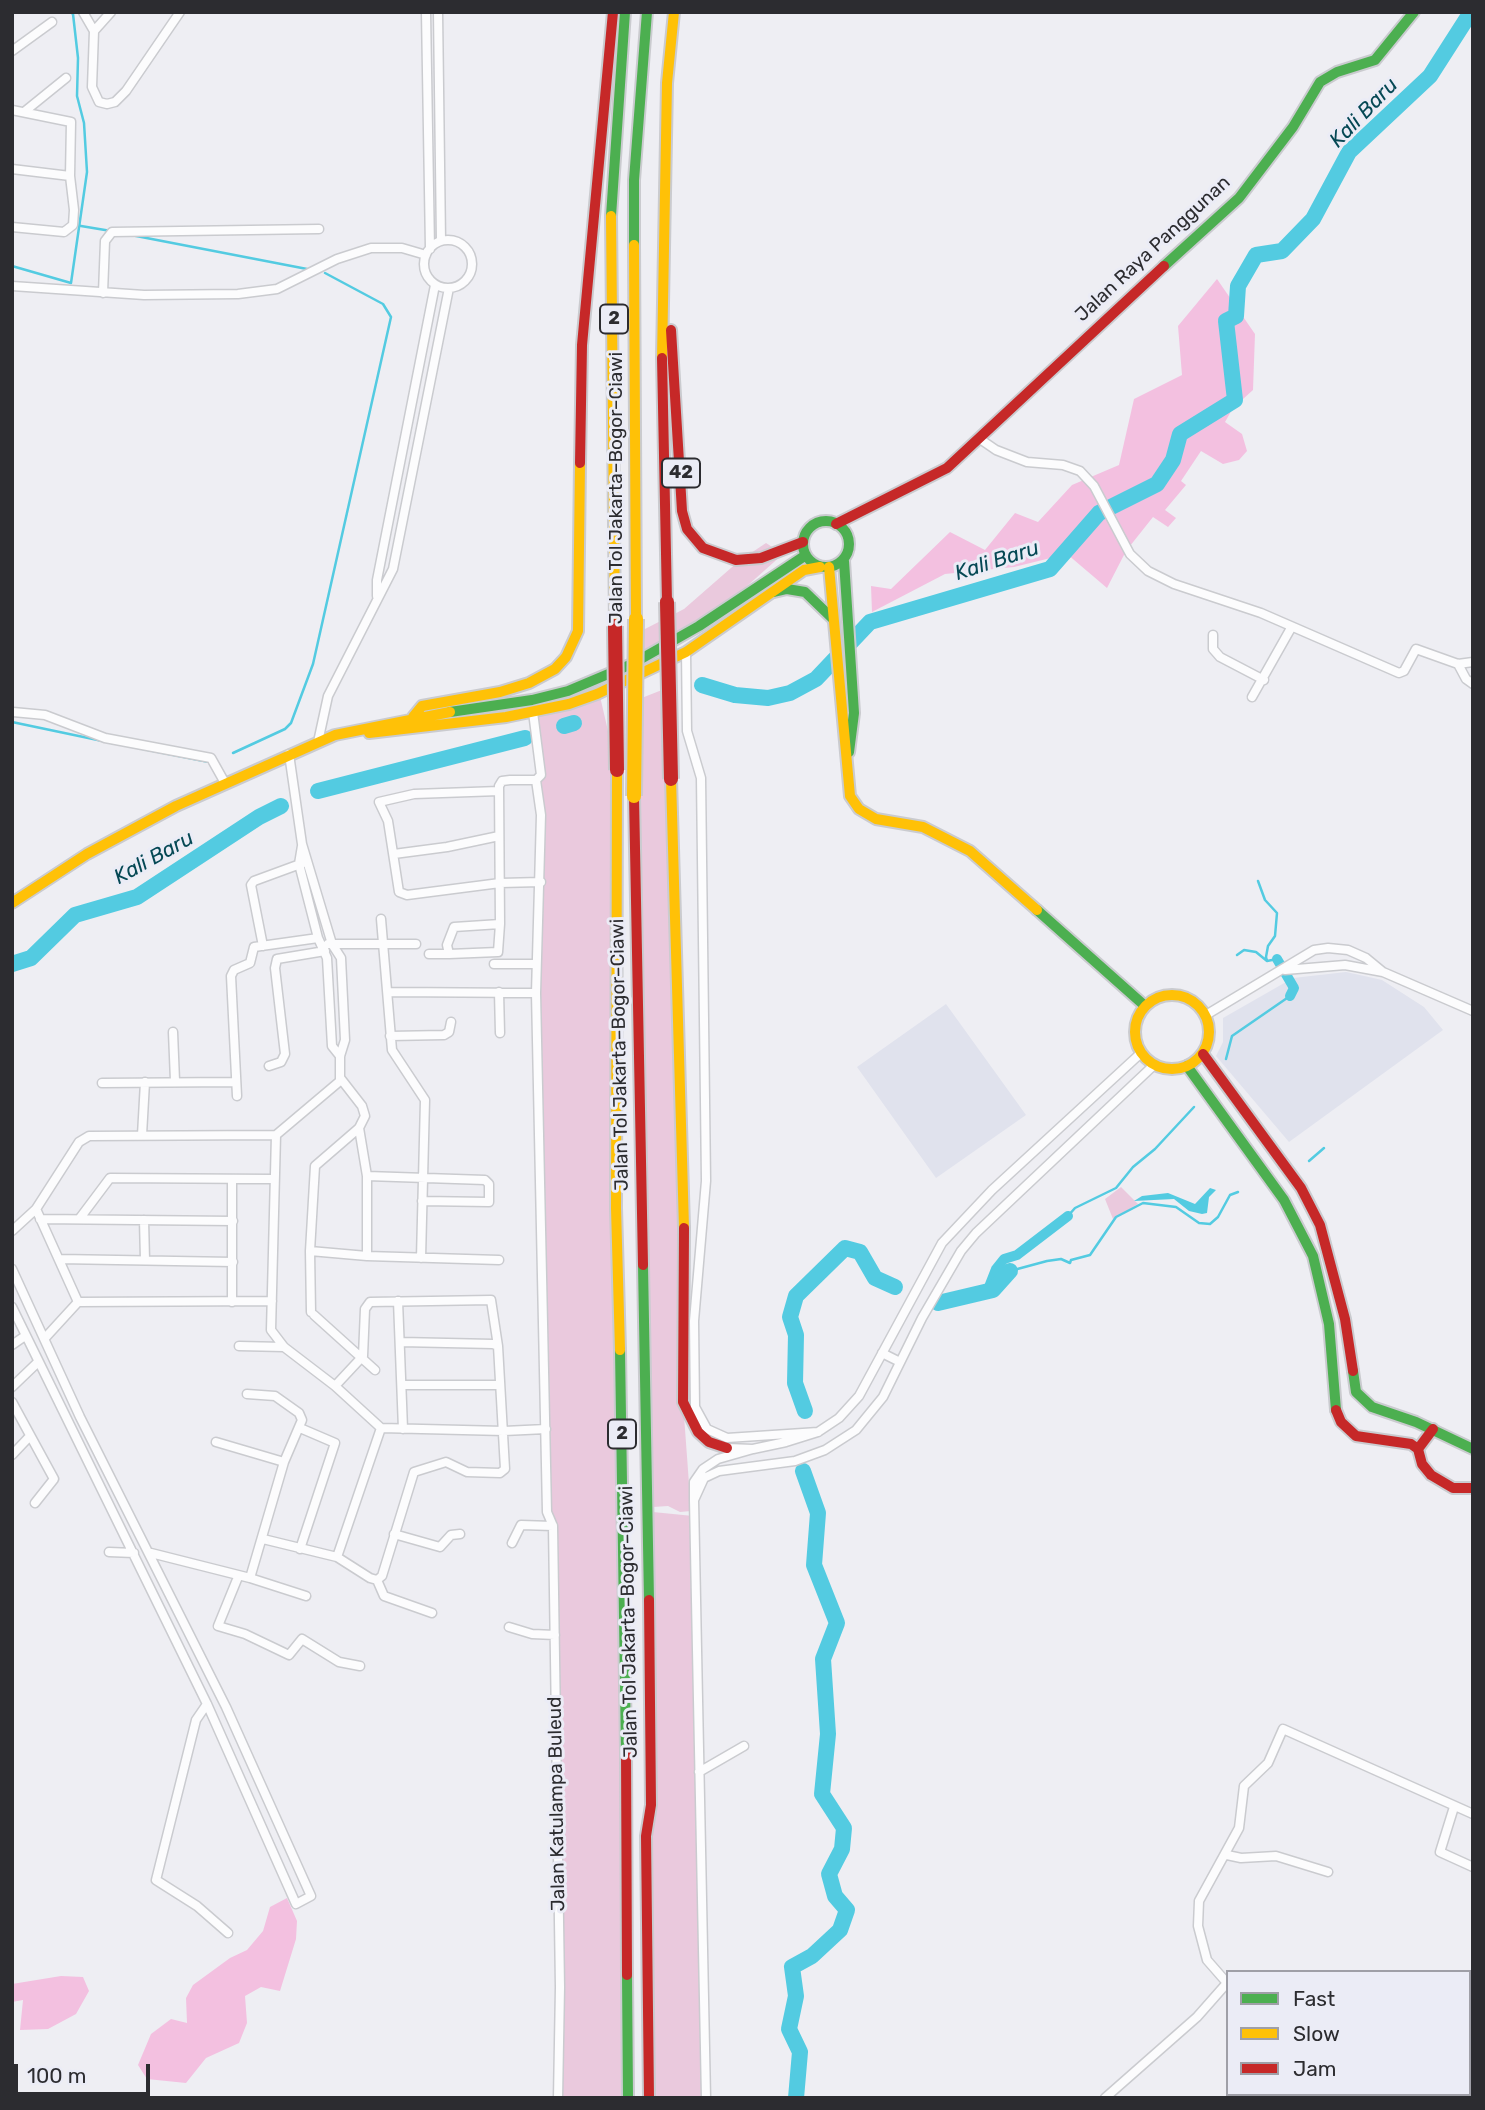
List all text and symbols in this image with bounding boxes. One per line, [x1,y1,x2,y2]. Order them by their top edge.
water label: Kali Baru [1325,73,1403,153]
street label: Jalan Raya Panggunan [1071,171,1235,327]
road number: 2 [600,304,628,334]
street label: Jalan Tol Jakarta–Bogor–Ciawi [606,352,628,624]
road number: 42 [662,458,700,488]
water label: Kali Baru [952,536,1042,586]
water label: Kali Baru [110,826,198,890]
street label: Jalan Tol Jakarta–Bogor–Ciawi [606,919,634,1191]
road number: 2 [608,1420,636,1448]
street label: Jalan Tol Jakarta–Bogor–Ciawi [615,1486,643,1758]
street label: Jalan Katulampa Buleud [544,1696,570,1912]
legend [1226,1970,1471,2096]
text: Fast [1293,1986,1335,2011]
text: Slow [1293,2021,1340,2046]
scale bar [18,2050,154,2094]
text: Jam [1293,2056,1337,2081]
text: 100 m [27,2063,86,2088]

